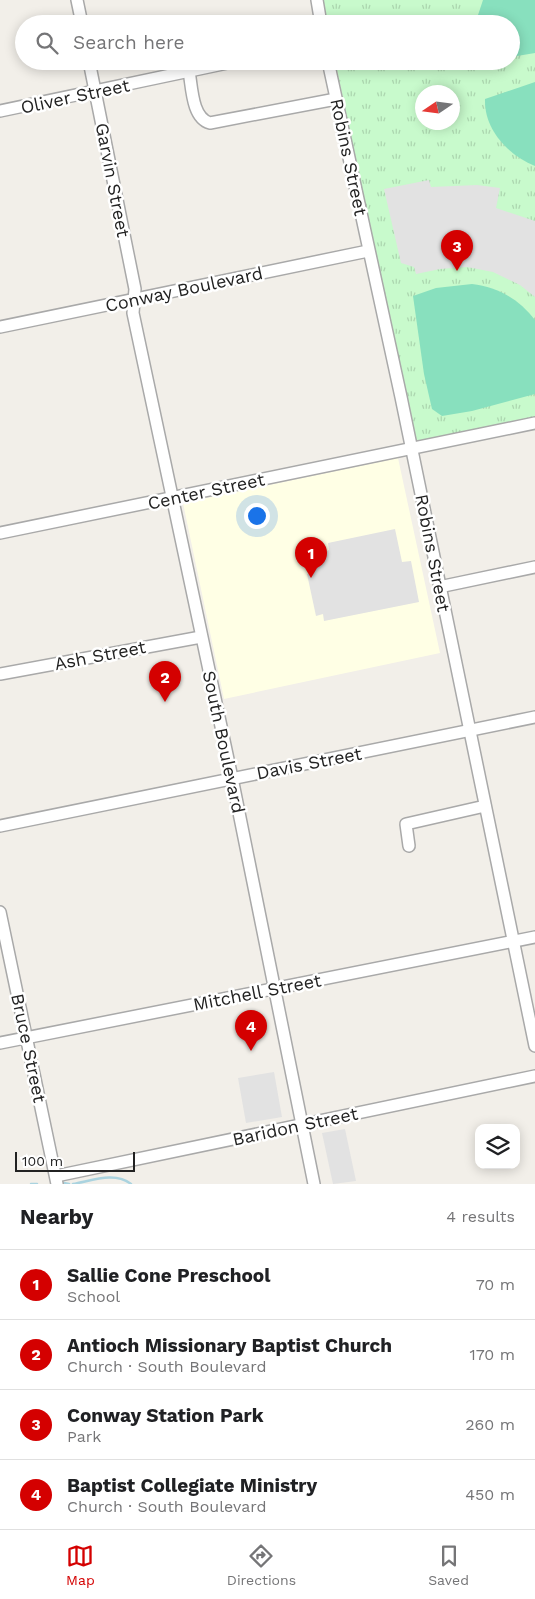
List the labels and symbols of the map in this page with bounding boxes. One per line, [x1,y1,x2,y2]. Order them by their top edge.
street label: Oliver Street [19,74,132,118]
north arrow [415,85,460,130]
street label: Robins Street [326,96,372,218]
street label: Garvin Street [92,121,134,239]
pin: 3 [441,230,473,271]
street label: Conway Boulevard [103,262,265,316]
street label: Center Street [146,468,267,514]
street label: Robins Street [411,492,455,614]
your location [244,503,270,529]
pin: 1 [295,537,327,578]
street label: Ash Street [52,636,148,674]
pin: 2 [149,661,181,702]
street label: South Boulevard [199,669,249,815]
street label: Davis Street [255,742,364,783]
street label: Mitchell Street [191,969,323,1015]
street label: Bruce Street [7,992,51,1105]
pin: 4 [235,1010,267,1051]
street label: Baridon Street [230,1102,360,1150]
scale bar [15,1149,135,1172]

